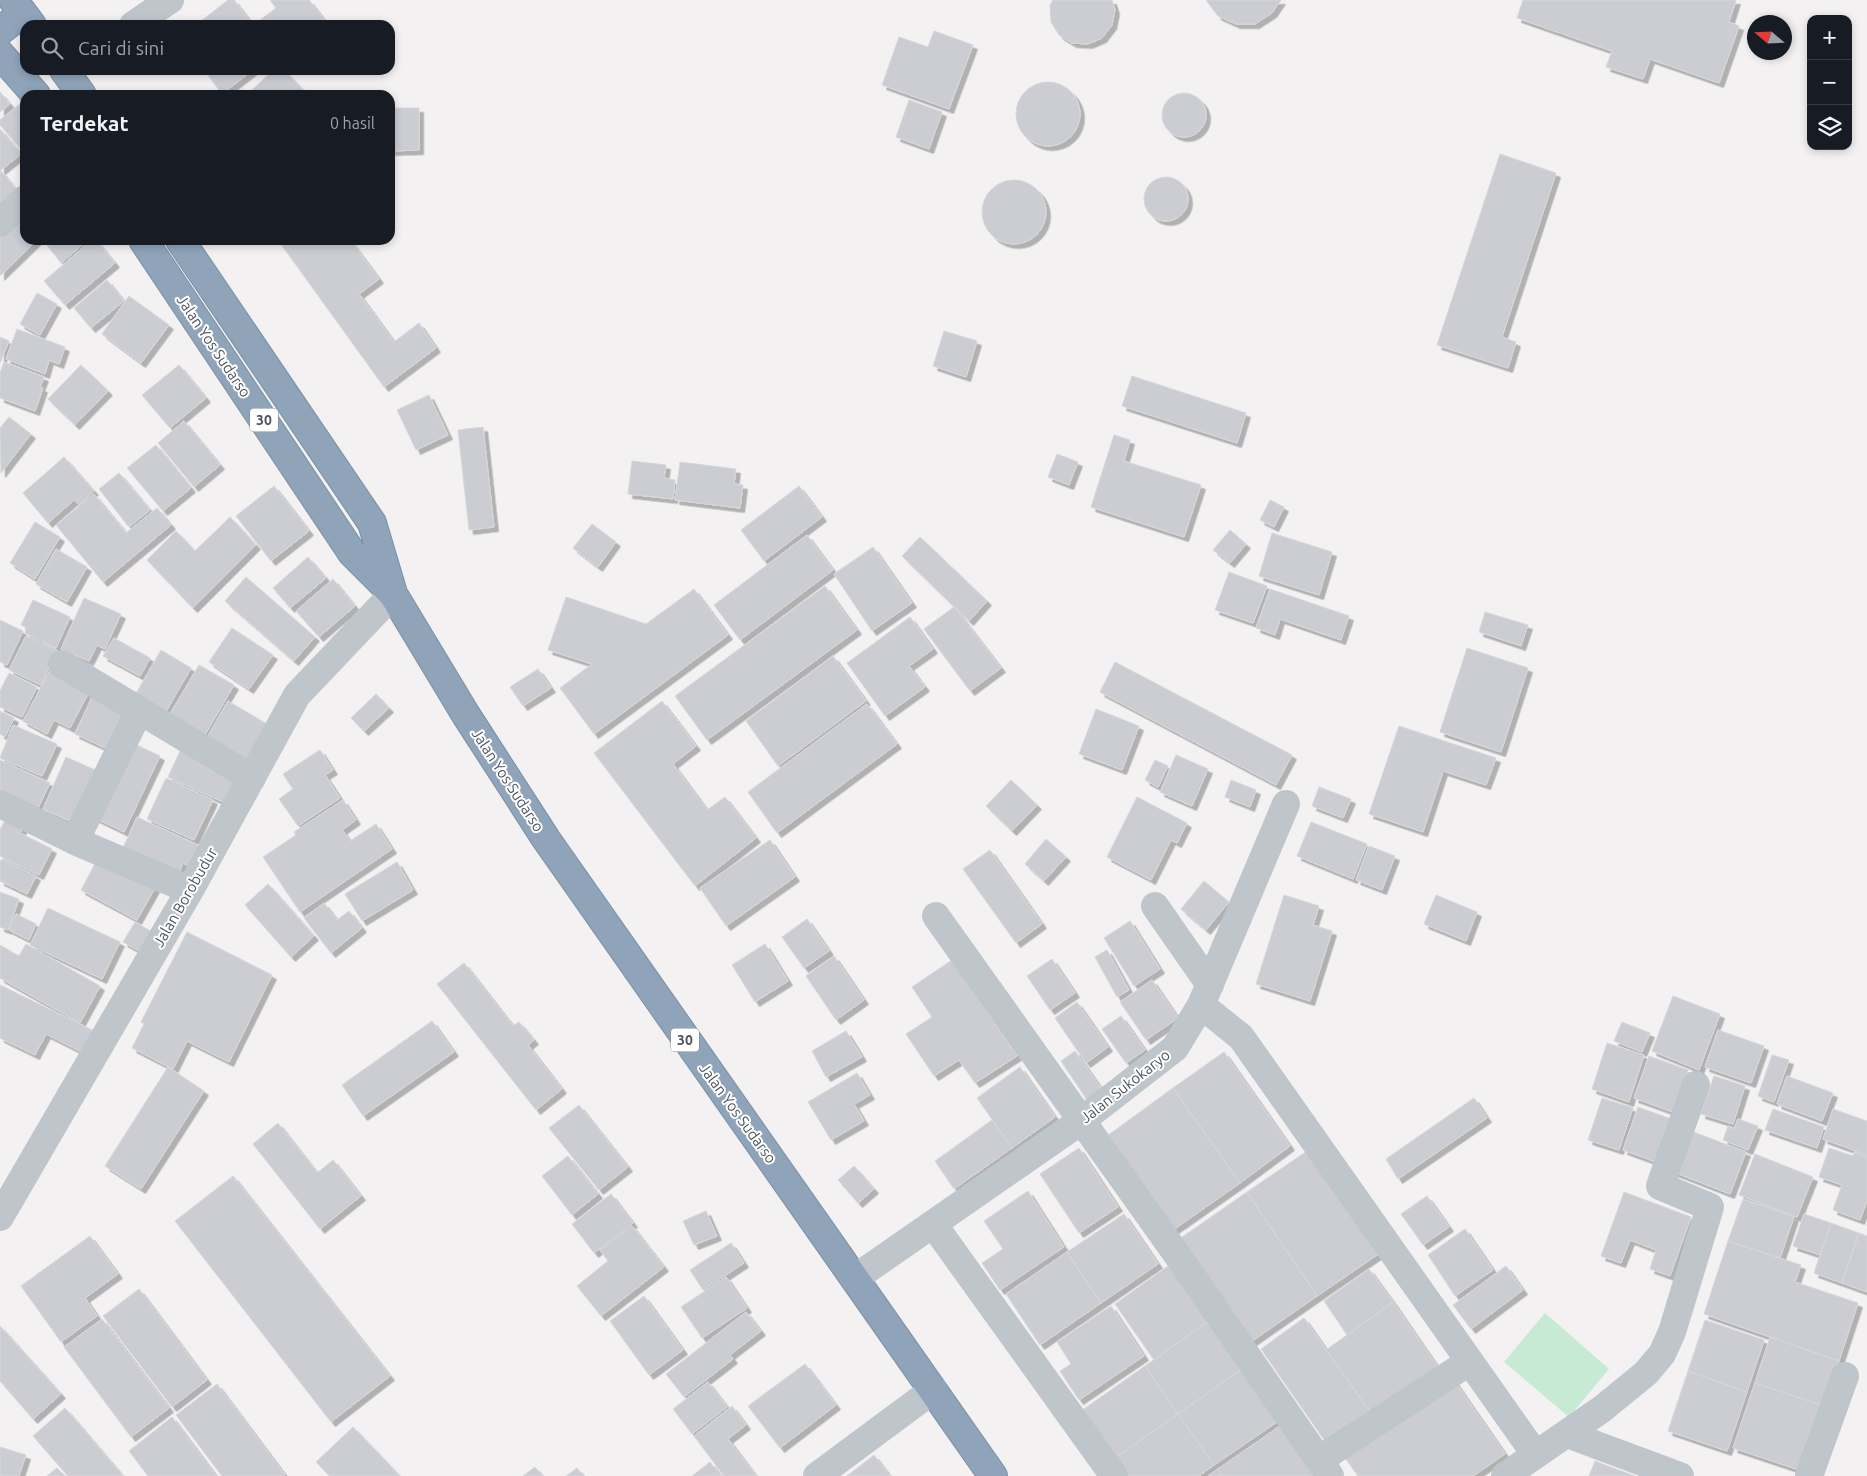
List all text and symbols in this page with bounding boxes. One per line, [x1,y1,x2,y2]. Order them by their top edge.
north arrow [1747,15,1792,60]
map controls [1807,15,1852,150]
button: + [1807,15,1852,60]
search box [20,20,395,75]
icon: search [38,34,66,62]
text: Cari di sini [78,37,164,59]
button: − [1807,60,1852,105]
button: layers [1807,105,1852,150]
text: Terdekat [40,111,128,135]
text: 0 hasil [330,114,375,132]
street label: Jalan Yos Sudarso [174,292,254,400]
road number: 30 [250,408,278,432]
street label: Jalan Yos Sudarso [468,725,548,835]
street label: Jalan Borobudur [150,844,220,950]
road number: 30 [671,1028,699,1052]
street label: Jalan Sukokaryo [1077,1046,1173,1126]
street label: Jalan Yos Sudarso [696,1060,780,1166]

